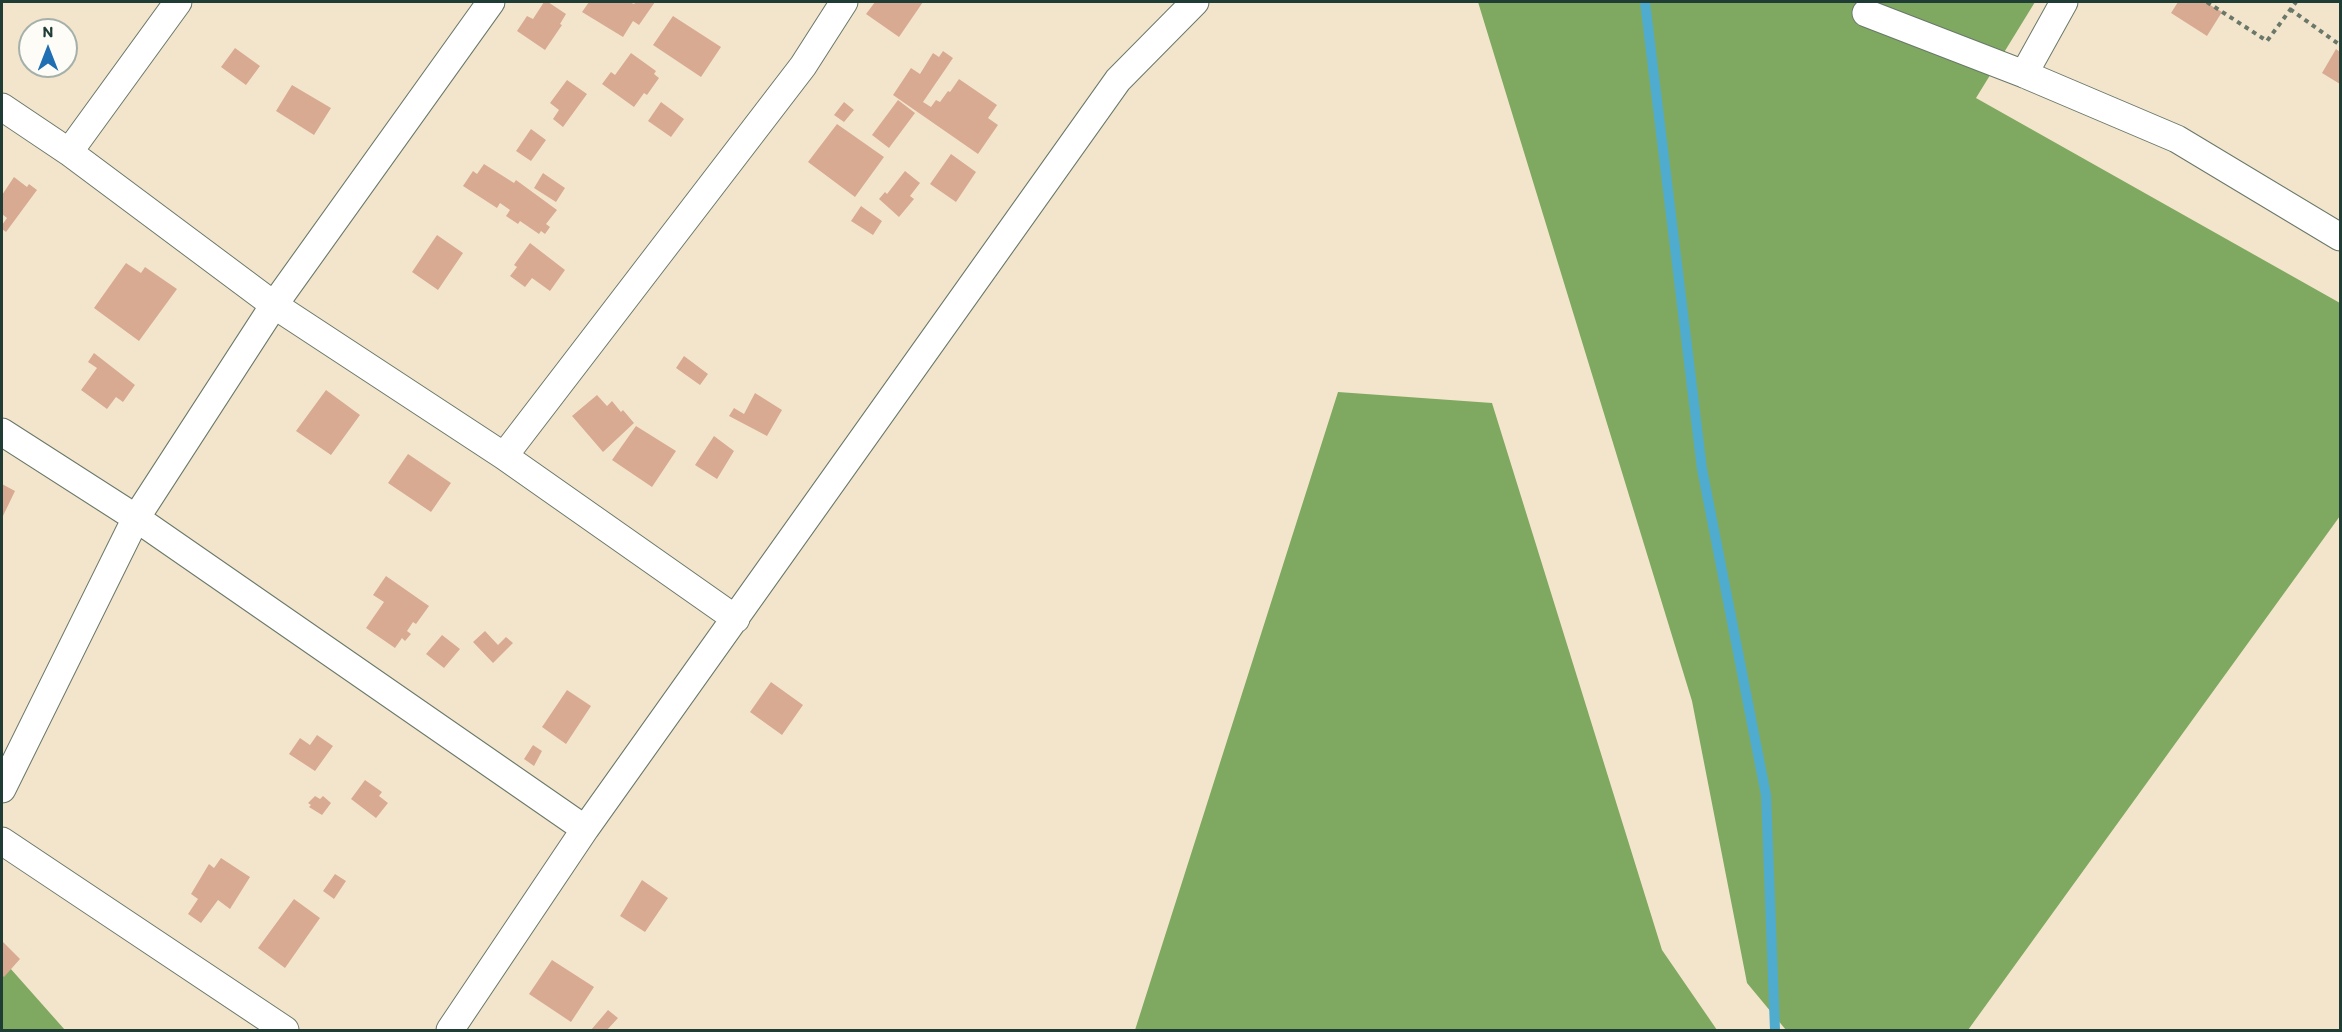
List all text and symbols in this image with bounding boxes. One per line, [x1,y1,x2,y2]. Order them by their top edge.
north arrow [18,18,78,78]
text: N [43,22,53,41]

